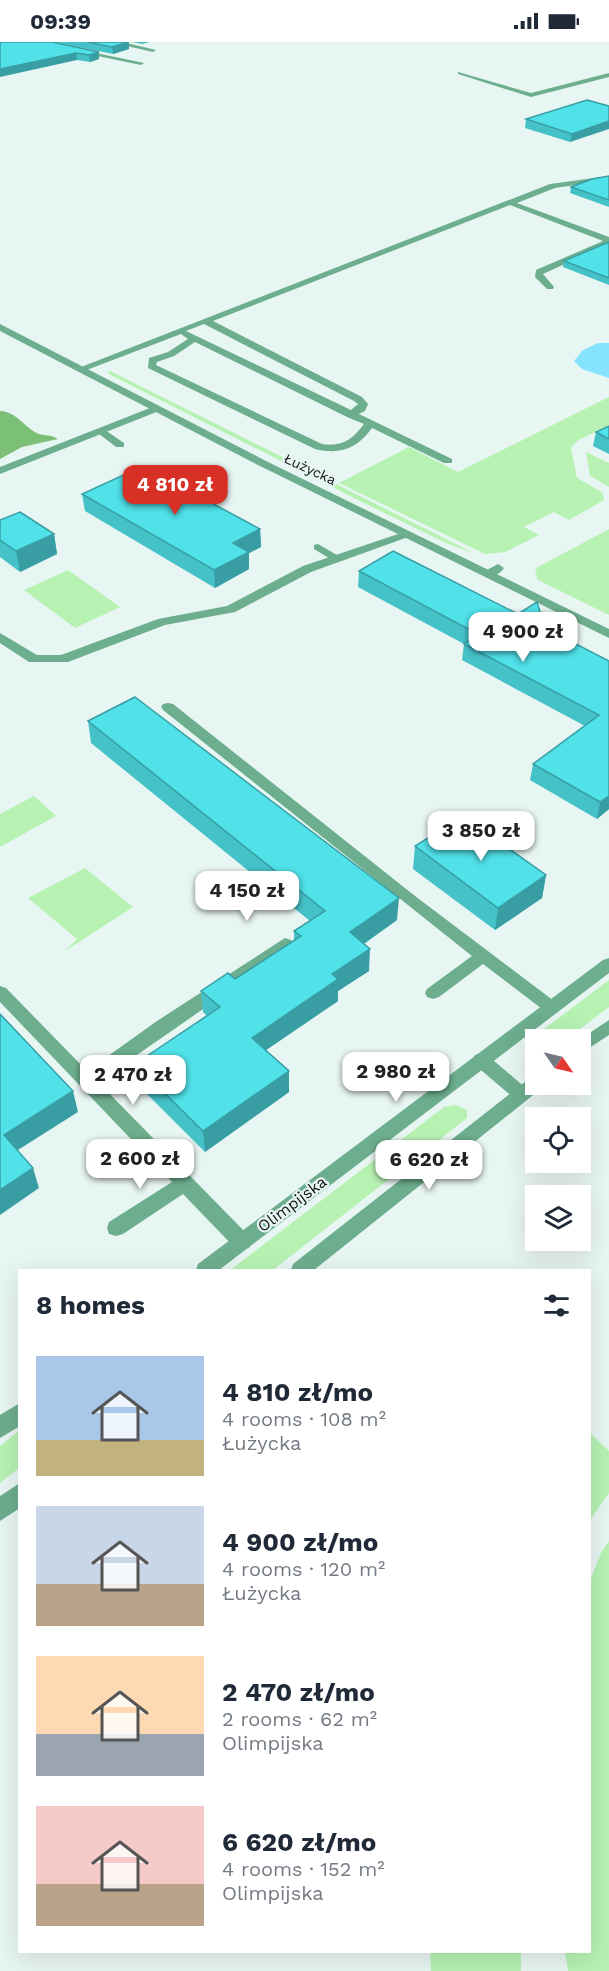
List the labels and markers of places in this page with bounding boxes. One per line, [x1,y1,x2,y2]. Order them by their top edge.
pin: 4 810 zł [113,465,237,516]
pin: 4 900 zł [461,612,585,663]
pin: 3 850 zł [419,811,543,862]
pin: 4 150 zł [185,871,309,922]
pin: 2 980 zł [334,1052,458,1103]
pin: 2 470 zł [71,1055,195,1106]
pin: 2 600 zł [78,1139,202,1190]
pin: 6 620 zł [367,1140,491,1191]

